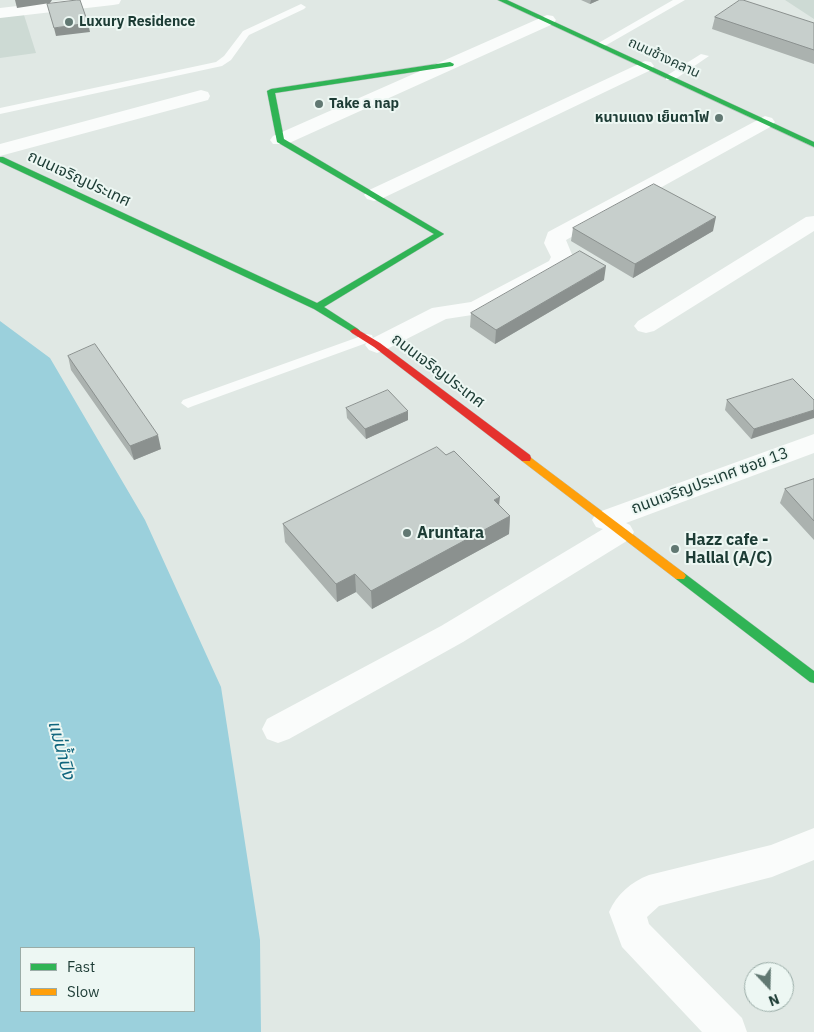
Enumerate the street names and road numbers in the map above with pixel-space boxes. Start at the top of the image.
street label: ถนนช้างคลาน [625,34,703,82]
street label: ถนนเจริญประเทศ [24,147,134,211]
street label: ถนนเจริญประเทศ [388,330,488,412]
street label: ถนนเจริญประเทศ ซอย 13 [629,444,791,518]

